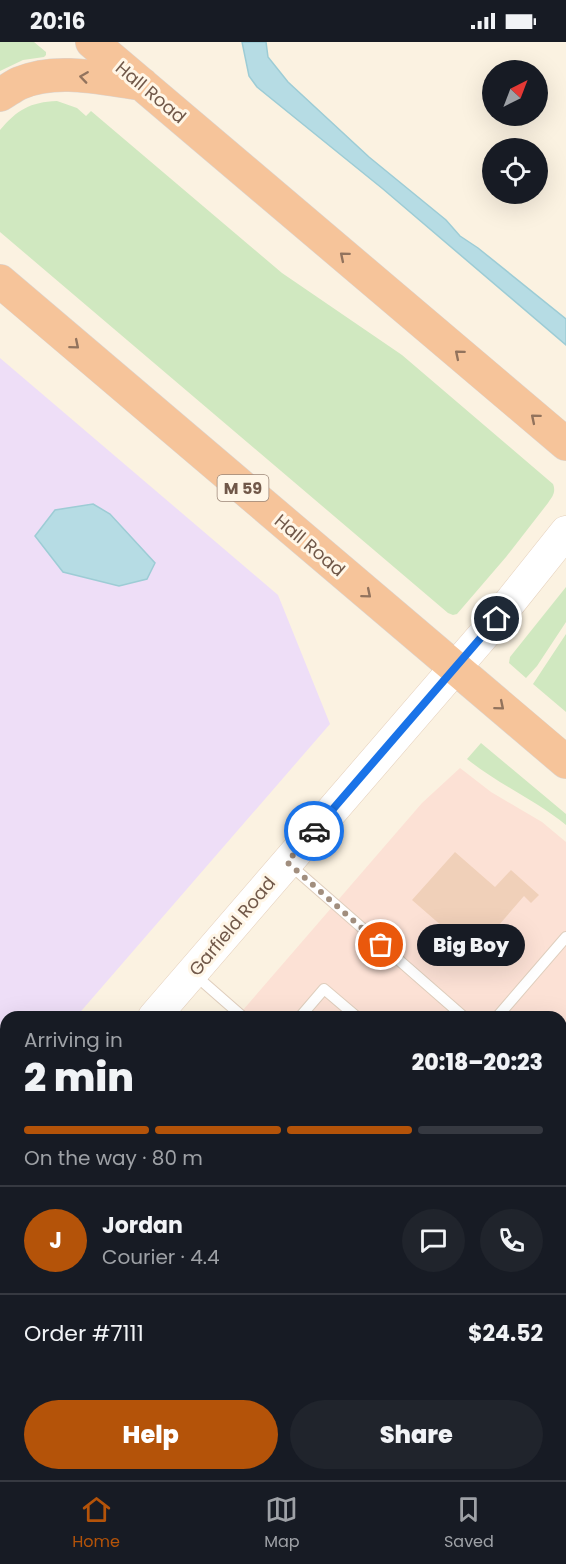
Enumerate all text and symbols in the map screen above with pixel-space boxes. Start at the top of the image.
text: 20:16 [30,6,85,37]
street label: Hall Road [110,55,192,129]
north arrow [482,60,548,126]
map controls [482,60,548,204]
one-way arrow [80,71,89,83]
button: locate [482,138,548,204]
one-way arrow [340,252,351,263]
one-way arrow [68,338,79,349]
one-way arrow [455,350,466,361]
one-way arrow [531,414,542,425]
road number: M 59 [218,475,268,501]
street label: Hall Road [269,508,351,582]
one-way arrow [360,587,371,598]
pin [471,593,522,644]
icon: home [480,602,513,635]
one-way arrow [493,699,504,710]
courier [284,801,344,861]
icon: car [298,815,331,848]
street label: Garfield Road [183,871,281,981]
pin [355,919,406,970]
callout: Big Boy [417,924,525,966]
icon: bag [364,928,397,961]
text: Big Boy [433,931,509,959]
text: Arriving in [24,1026,123,1054]
text: 20:18–20:23 [412,1047,543,1078]
text: 2 min [24,1050,134,1105]
text: On the way · 80 m [24,1144,203,1172]
button: chat [402,1209,465,1272]
button: phone [480,1209,543,1272]
text: Jordan [102,1210,183,1241]
text: J [49,1225,62,1256]
text: Courier · 4.4 [102,1243,220,1271]
text: Order #7111 [24,1318,144,1349]
text: $24.52 [468,1318,543,1349]
button: Help [24,1400,278,1469]
button: Share [290,1400,543,1469]
tab: Home [72,1493,120,1554]
tab: Map [264,1493,300,1554]
tab: Saved [444,1493,494,1554]

